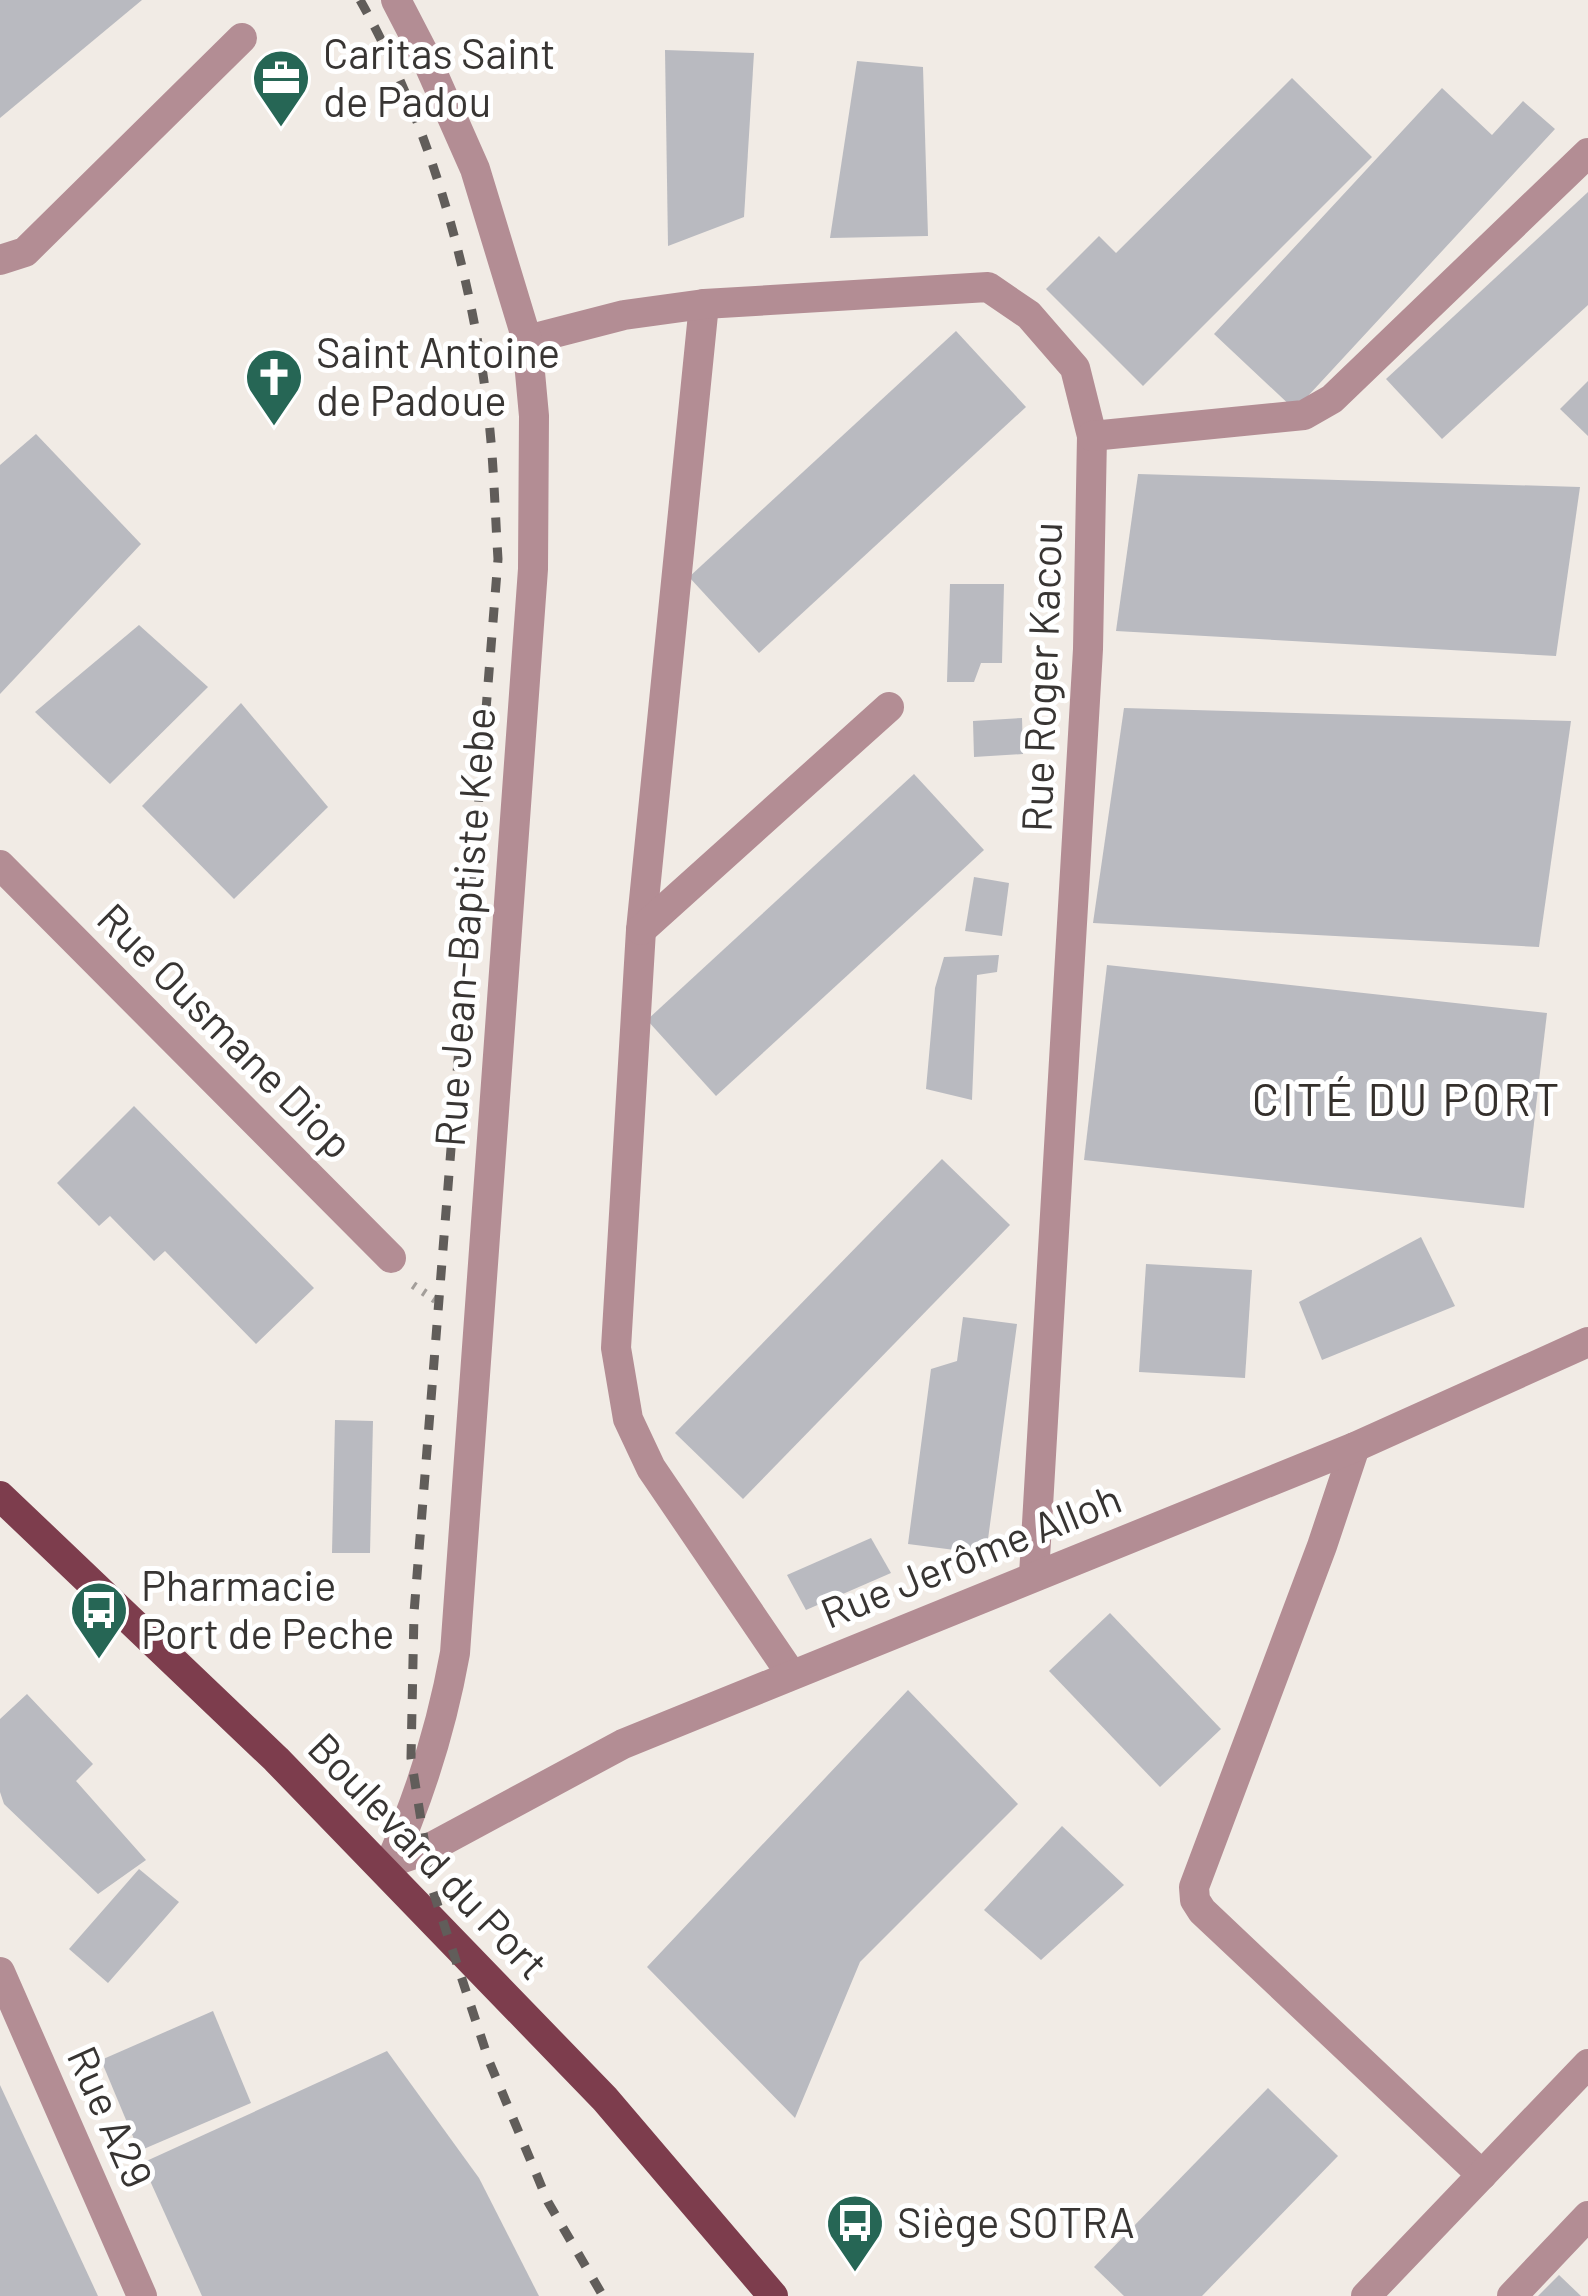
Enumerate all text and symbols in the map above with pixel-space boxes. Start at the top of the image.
place label: Caritas Saint de Padou [323,27,556,125]
office icon: Caritas Saint de Padou [250,47,312,129]
place label: Saint Antoine de Padoue [316,326,560,424]
church icon: Saint Antoine de Padoue [243,346,305,428]
street label: Rue Roger Kacou [1010,521,1071,833]
street label: Rue Jean-Baptiste Kebe [423,705,504,1148]
street label: Rue Ousmane Diop [88,892,364,1168]
district label: CITÉ DU PORT [1252,1071,1562,1125]
street label: Rue Jerôme Alloh [813,1471,1127,1637]
place label: Pharmacie Port de Peche [141,1559,394,1657]
bus stop icon: Pharmacie Port de Peche [68,1579,130,1661]
street label: Boulevard du Port [299,1721,559,1988]
street label: Rue A29 [59,2038,165,2194]
bus stop icon: Siège SOTRA [824,2192,886,2274]
place label: Siège SOTRA [897,2196,1135,2247]

